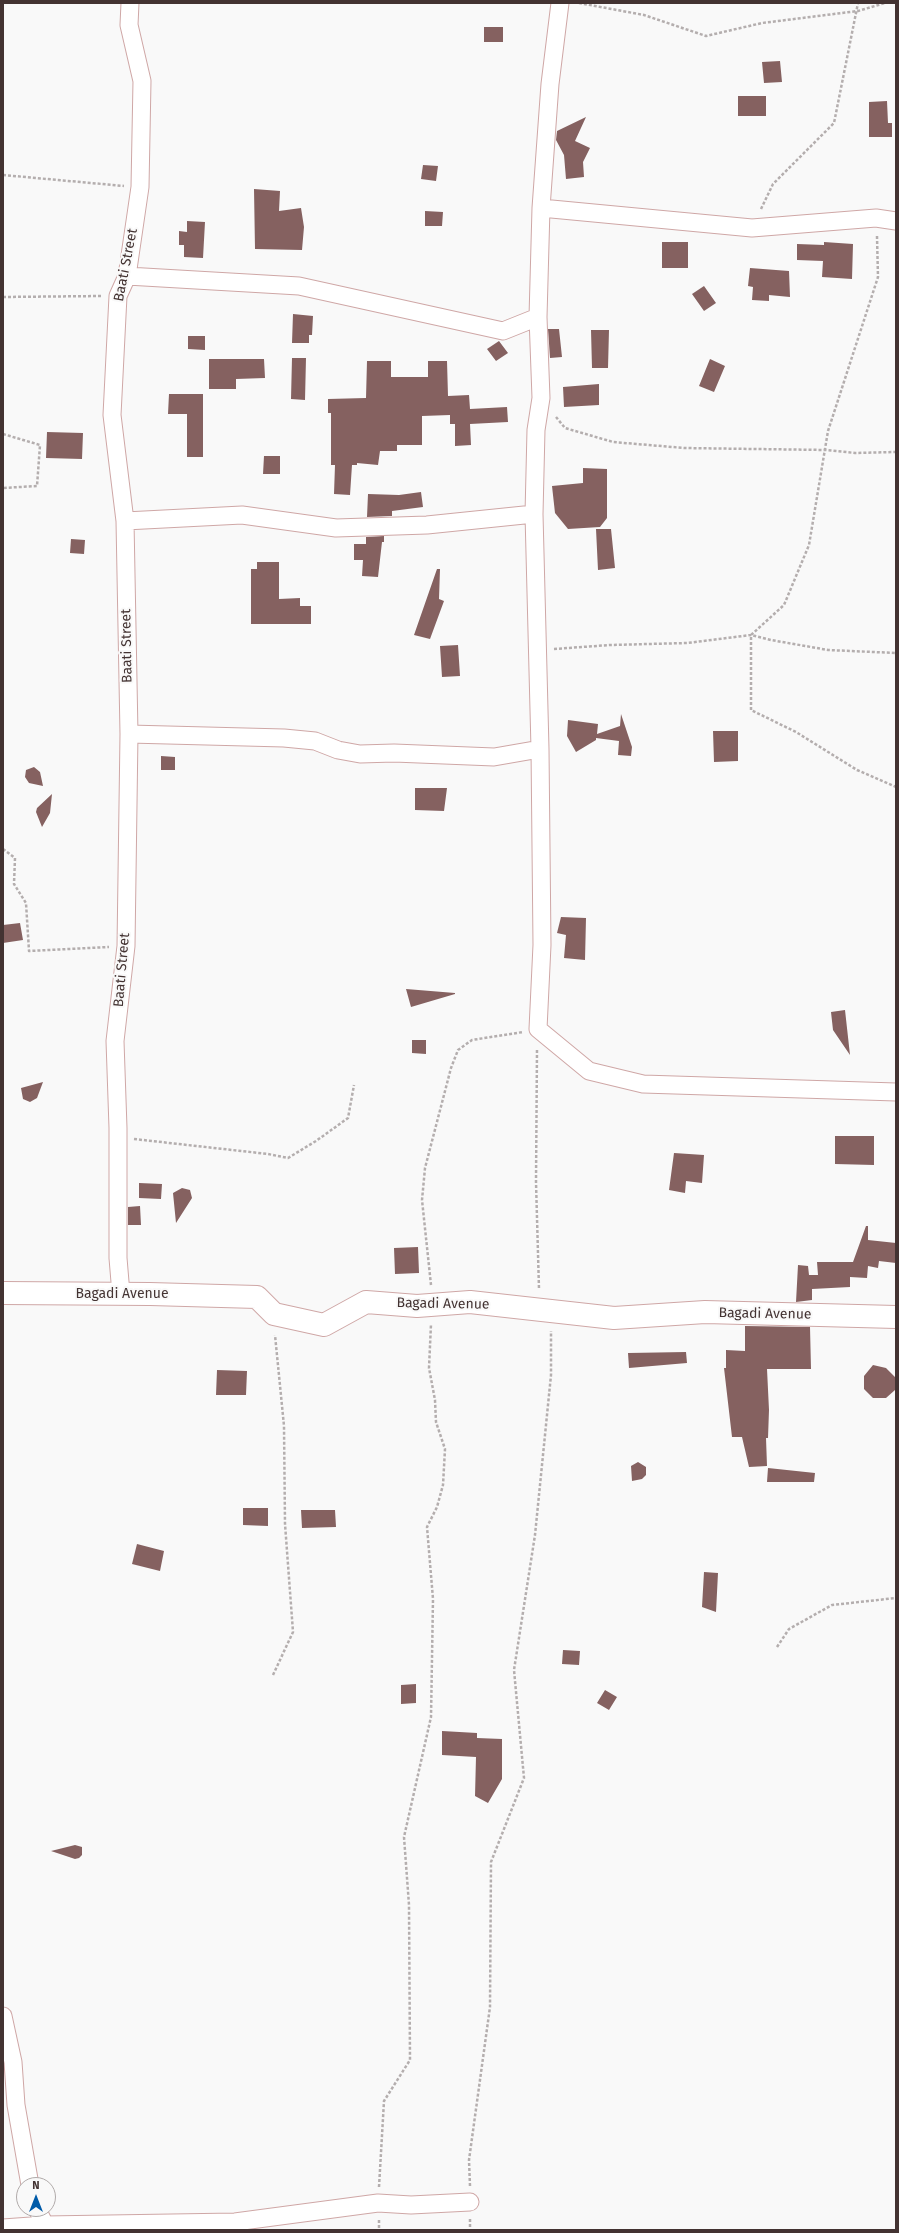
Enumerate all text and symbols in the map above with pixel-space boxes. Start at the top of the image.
street label: Baati Street [111,227,141,303]
street label: Baati Street [118,609,136,683]
street label: Baati Street [110,932,134,1008]
street label: Bagadi Avenue [75,1286,169,1302]
street label: Bagadi Avenue [396,1295,490,1313]
street label: Bagadi Avenue [718,1305,812,1323]
north arrow [16,2177,56,2217]
text: N [32,2179,40,2192]

